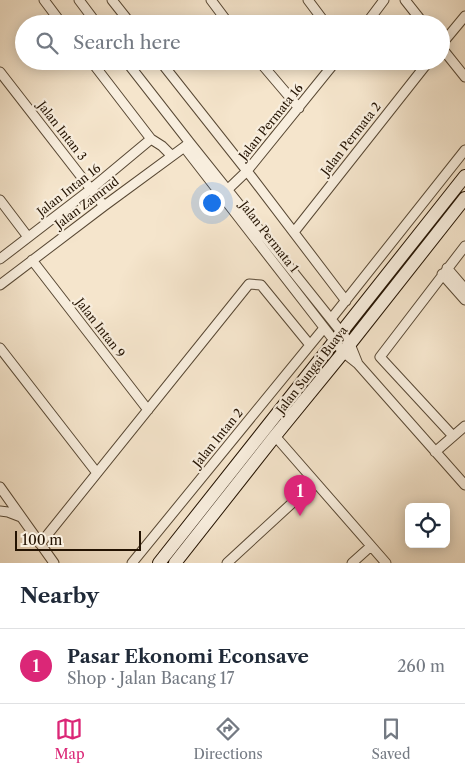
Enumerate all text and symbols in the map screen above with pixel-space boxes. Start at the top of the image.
search box [15,15,450,70]
icon: search [33,29,61,57]
text: Search here [73,31,181,54]
street label: Jalan Permata 16 [234,81,306,164]
street label: Jalan Intan 3 [33,97,90,163]
street label: Jalan Permata 2 [316,99,384,180]
street label: Jalan Intan 16 [32,160,103,220]
street label: Jalan Zamrud [50,173,122,233]
your location [199,190,225,216]
street label: Jalan Permata 1 [236,196,302,275]
street label: Jalan Intan 9 [71,293,128,360]
street label: Jalan Sungai Buaya [272,322,351,418]
street label: Jalan Intan 2 [188,405,246,472]
pin: 1 [284,475,316,516]
map controls [405,503,450,548]
button: locate [405,503,450,548]
scale bar [15,528,141,551]
text: 100 m [22,531,62,549]
text: Nearby [20,583,99,608]
text: Pasar Ekonomi Econsave [67,645,309,668]
text: 1 [32,656,40,676]
text: 260 m [397,656,445,676]
text: Shop · Jalan Bacang 17 [67,668,234,688]
tab: Map [54,715,85,763]
tab: Directions [193,715,263,763]
tab: Saved [372,715,410,763]

